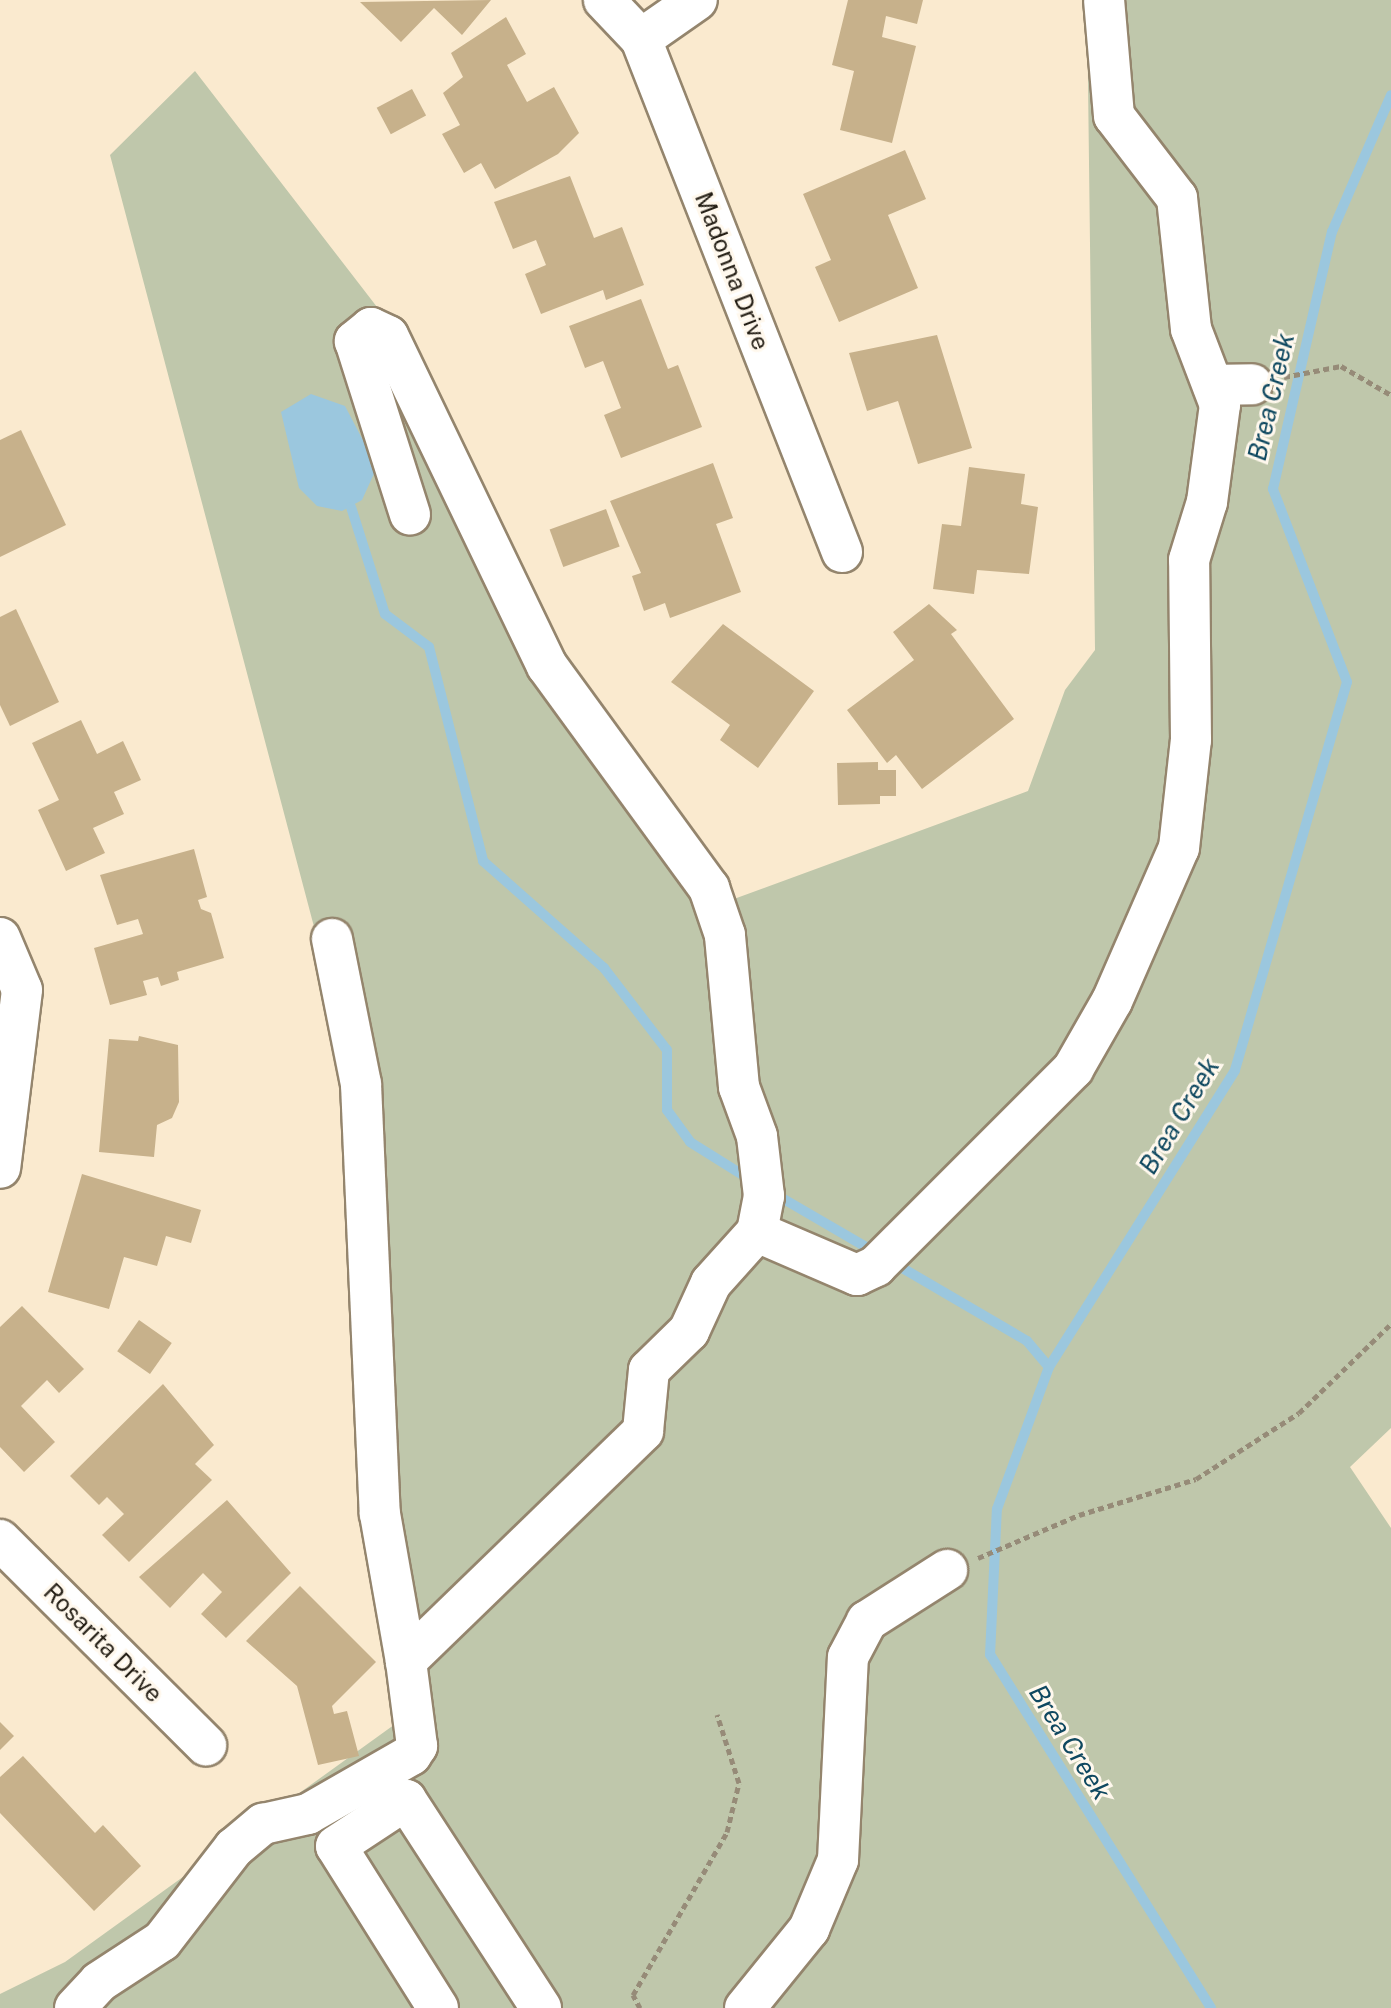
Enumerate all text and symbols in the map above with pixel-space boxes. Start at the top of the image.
street label: Madonna Drive [689,188,775,354]
water label: Brea Creek [1241,330,1301,464]
water label: Brea Creek [1132,1052,1226,1180]
street label: Rosarita Drive [38,1578,168,1708]
water label: Brea Creek [1022,1679,1118,1805]

